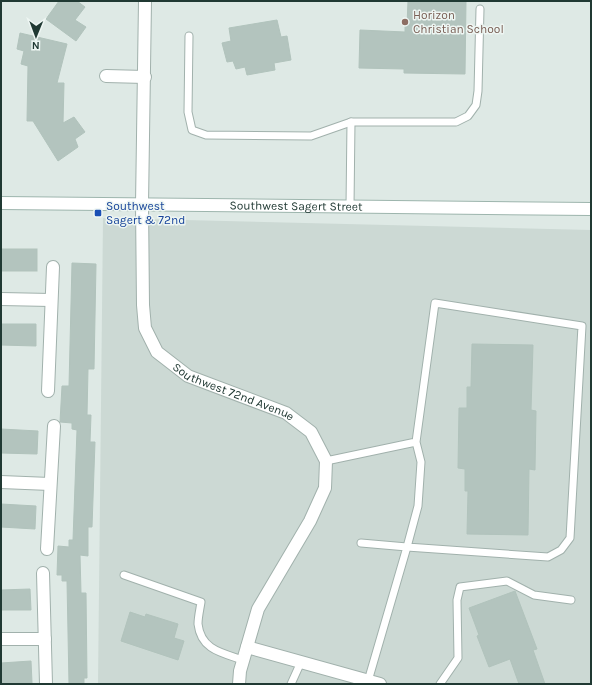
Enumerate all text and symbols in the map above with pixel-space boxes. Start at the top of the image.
place label: Horizon Christian School [413,8,504,36]
north arrow [16,16,56,56]
marker: Horizon Christian School [400,17,410,27]
text: N [32,39,40,52]
street label: Southwest Sagert Street [229,198,363,214]
place label: Southwest Sagert & 72nd [106,199,185,227]
marker: Southwest Sagert & 72nd [93,208,103,218]
street label: Southwest 72nd Avenue [170,360,297,424]

